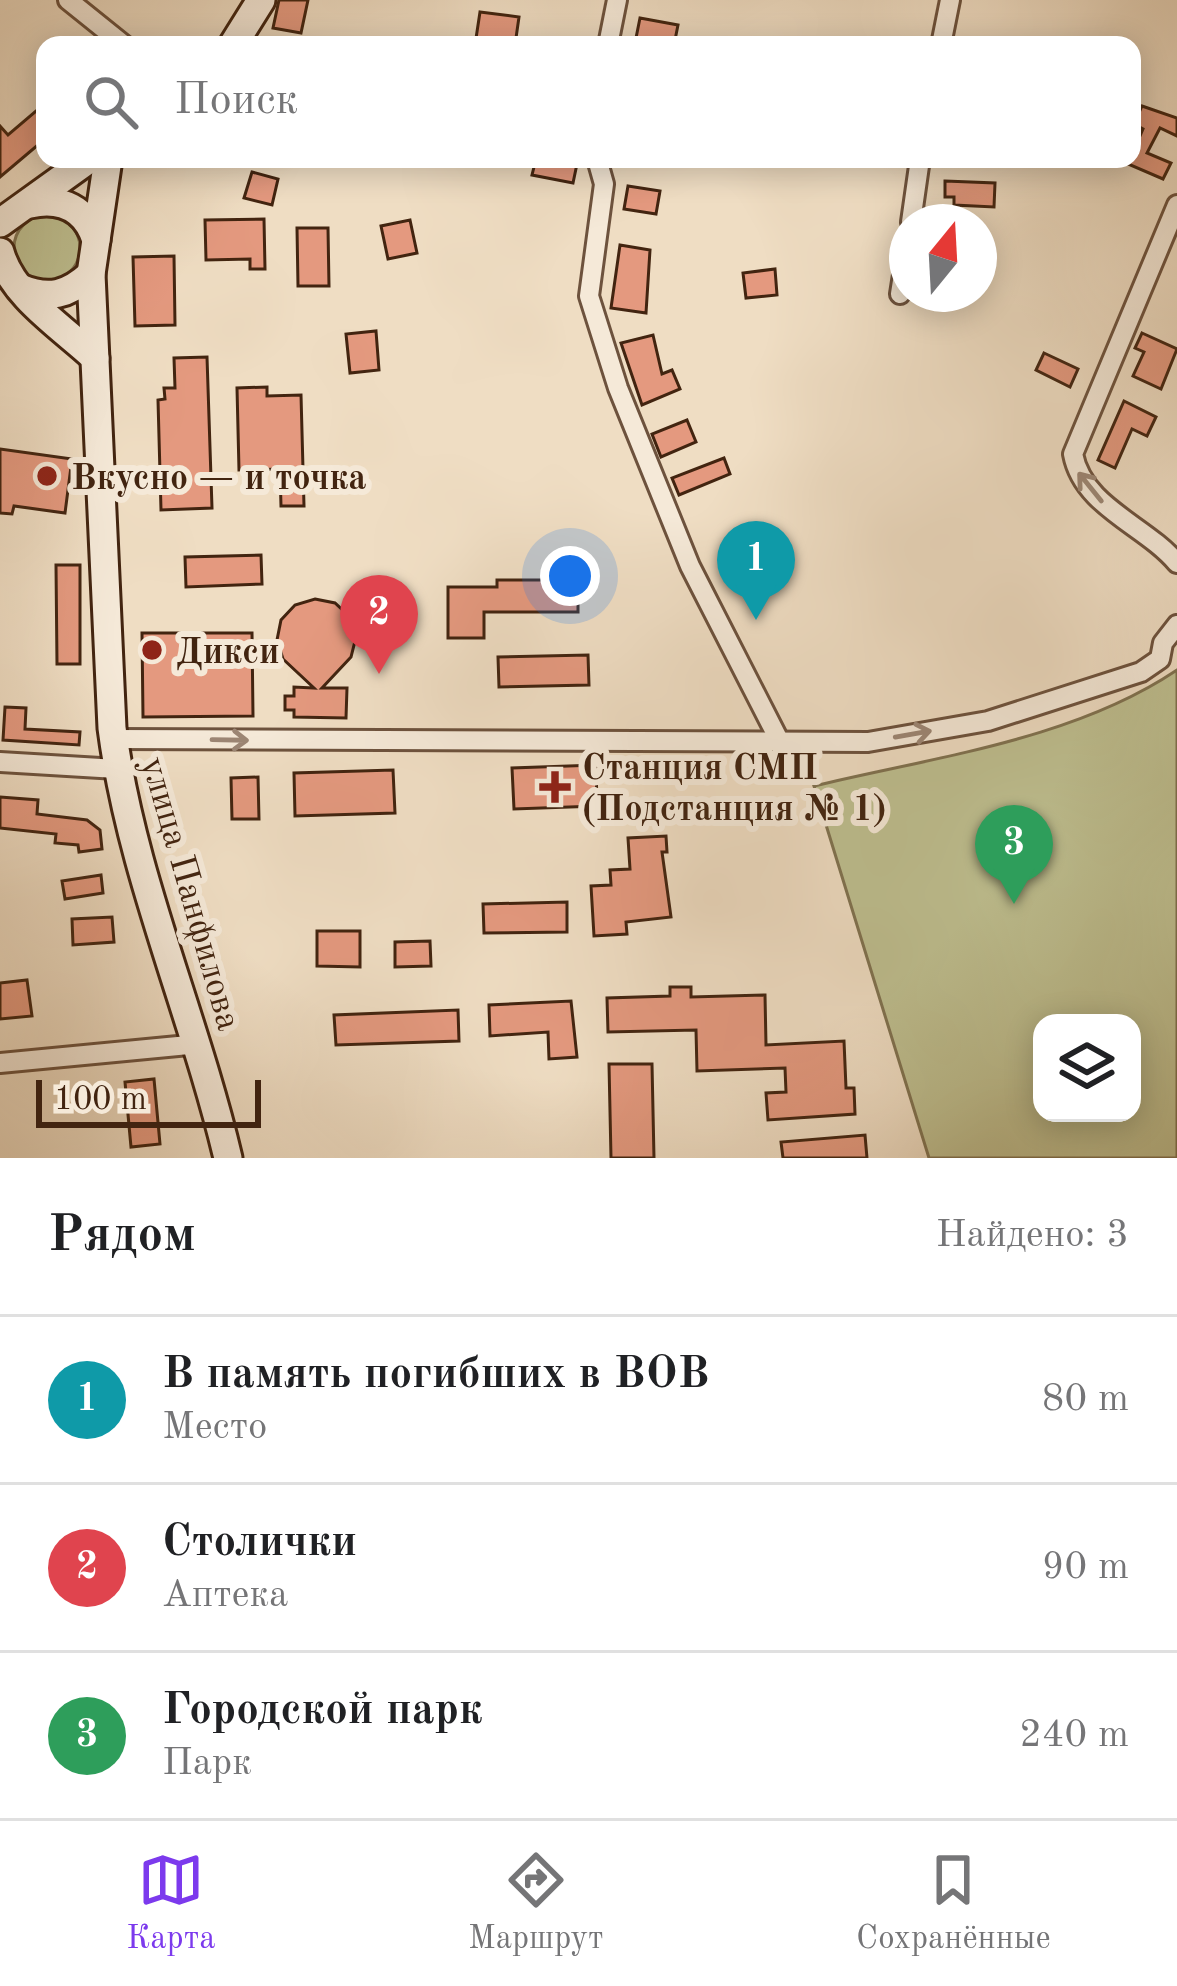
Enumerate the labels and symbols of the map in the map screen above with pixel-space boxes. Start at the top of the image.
north arrow [889,204,997,312]
place label: Вкусно — и точка [71,462,367,498]
marker: Вкусно — и точка [34,463,60,489]
one-way arrow [1076,472,1104,503]
pin: 1 [717,521,795,620]
your location [540,546,600,606]
pin: 2 [340,575,418,674]
place label: Дикси [176,636,280,672]
marker: Дикси [139,637,165,663]
one-way arrow [893,722,932,744]
one-way arrow [210,729,249,751]
place label: Станция СМП (Подстанция № 1) [582,752,887,829]
street label: улица Панфилова [133,753,245,1035]
marker: Станция СМП (Подстанция № 1) [539,771,571,803]
pin: 3 [975,805,1053,904]
scale bar [36,1074,261,1127]

